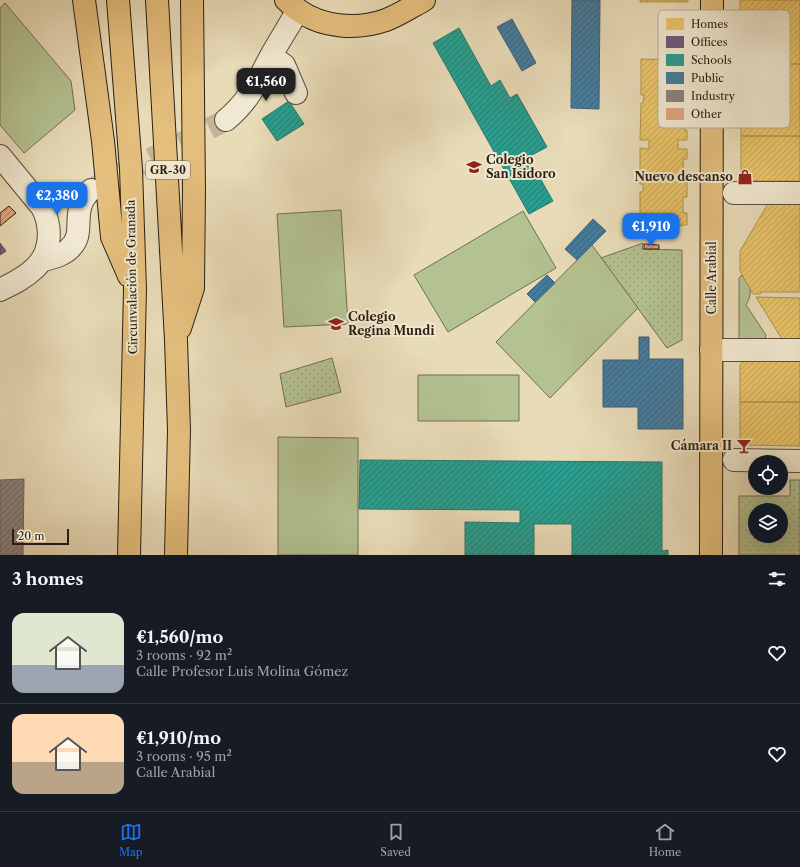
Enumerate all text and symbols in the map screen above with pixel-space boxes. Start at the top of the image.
legend [658,10,790,128]
text: Homes [691,17,728,31]
text: Offices [691,35,728,49]
text: Schools [691,53,732,67]
pin: €1,560 [233,68,299,102]
text: Public [691,71,724,85]
text: €1,560 [246,73,286,89]
text: Industry [691,89,736,103]
text: Other [691,107,722,121]
place label: Colegio San Isidoro [486,152,556,181]
school or university icon: Colegio San Isidoro [465,158,483,176]
road number: GR-30 [146,161,190,179]
shop icon: Nuevo descanso [736,168,754,186]
place label: Nuevo descanso [634,169,733,184]
pin: €2,380 [24,182,90,216]
text: €2,380 [35,187,79,203]
street label: Circunvalación de Granada [123,199,140,355]
pin: €1,910 [618,213,684,247]
text: €1,910 [631,218,671,234]
street label: Calle Arabial [704,241,719,315]
place label: Colegio Regina Mundi [348,309,435,338]
school or university icon: Colegio Regina Mundi [327,315,345,333]
bar icon: Cámara II [735,437,753,455]
place label: Cámara II [671,438,732,453]
map controls [748,455,788,543]
button: locate [748,455,788,495]
button: layers [748,503,788,543]
scale bar [12,527,69,546]
text: 20 m [18,529,44,543]
icon: filters [766,568,788,590]
text: 3 homes [12,569,83,589]
text: €1,560/mo [136,627,223,647]
icon: home [44,629,92,677]
icon: heart [766,642,788,664]
text: 3 rooms · 92 m² [136,647,232,663]
text: Calle Profesor Luis Molina Gómez [136,663,348,679]
text: €1,910/mo [136,728,221,748]
icon: home [44,730,92,778]
icon: heart [766,743,788,765]
text: 3 rooms · 95 m² [136,748,232,764]
text: Calle Arabial [136,764,215,780]
tab: Map [119,821,143,859]
tab: Saved [380,821,411,859]
tab: Home [649,821,681,859]

